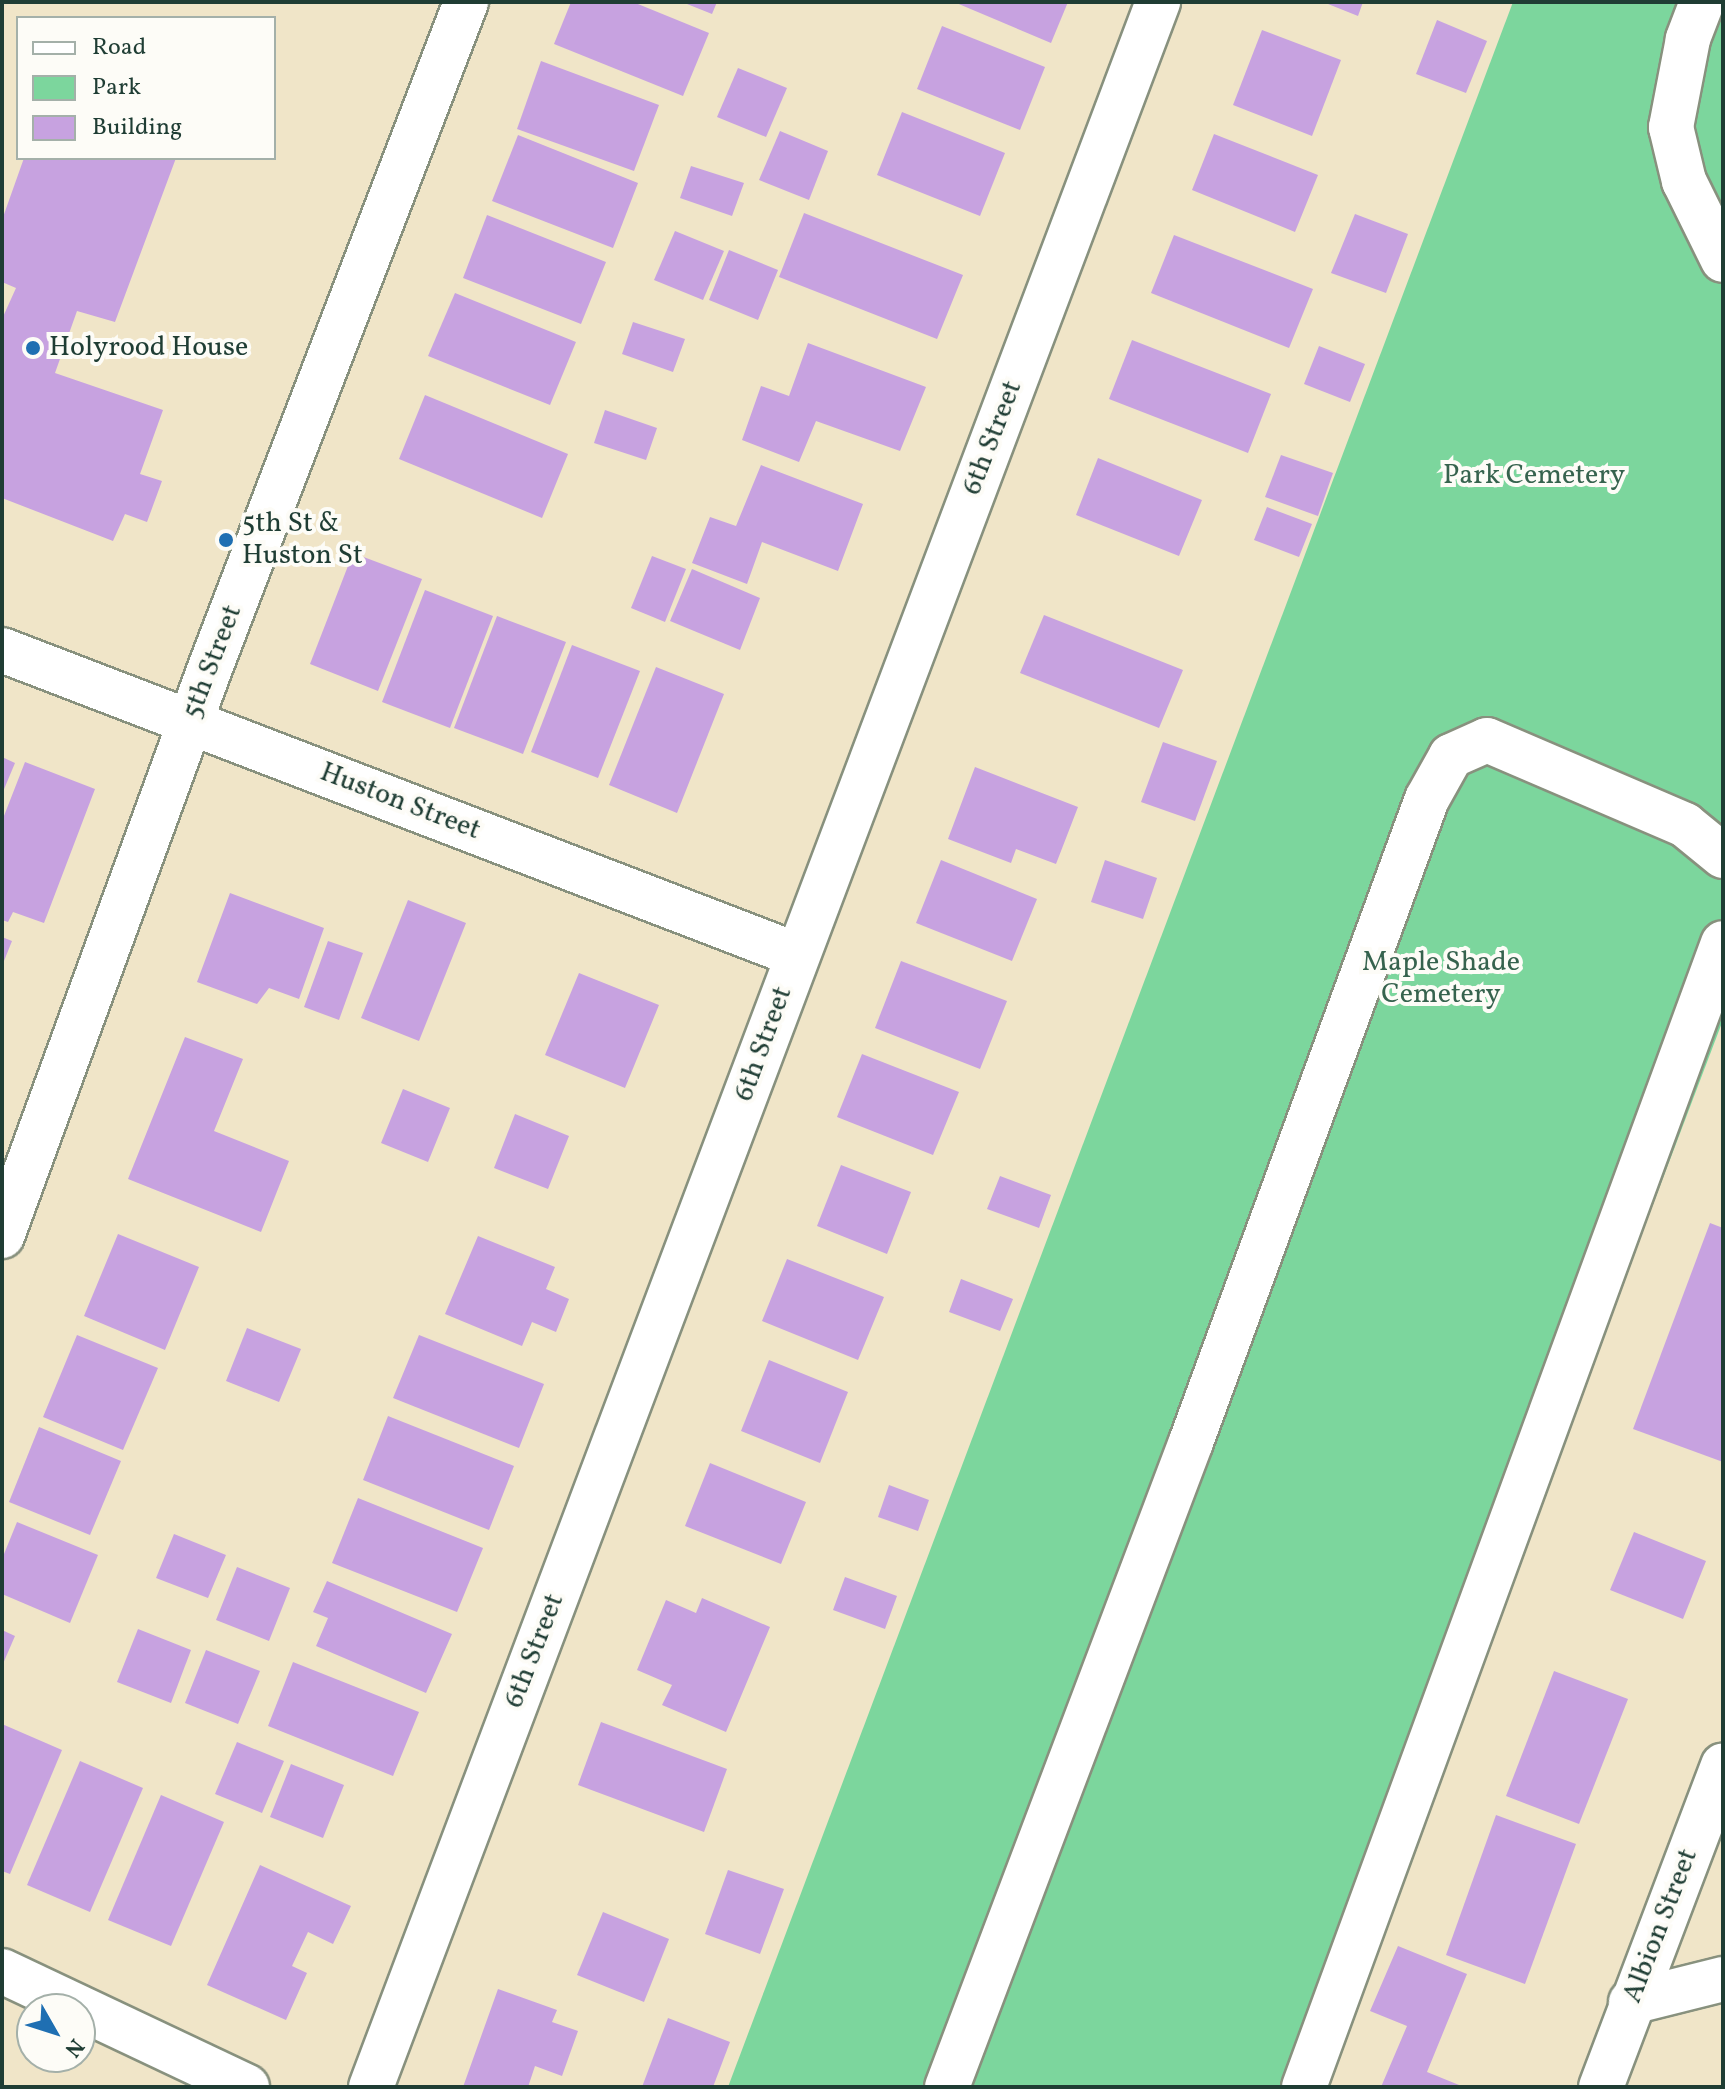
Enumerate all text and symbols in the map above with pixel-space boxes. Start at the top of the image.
legend [16,16,276,160]
text: Road [92,31,146,65]
text: Park [92,71,141,105]
text: Building [92,111,182,145]
place label: Holyrood House [49,331,248,365]
marker: Holyrood House [24,339,42,357]
street label: 6th Street [956,376,1030,500]
park label: Park Cemetery [1443,459,1625,493]
place label: 5th St & Huston St [242,507,363,573]
marker: 5th St & Huston St [217,531,235,549]
street label: 5th Street [176,600,250,724]
street label: Huston Street [315,756,485,848]
park label: Maple Shade Cemetery [1362,946,1520,1012]
street label: 6th Street [728,982,800,1106]
street label: 6th Street [498,1589,572,1713]
street label: Albion Street [1616,1844,1706,2008]
north arrow [16,1993,96,2073]
text: N [56,2031,91,2063]

